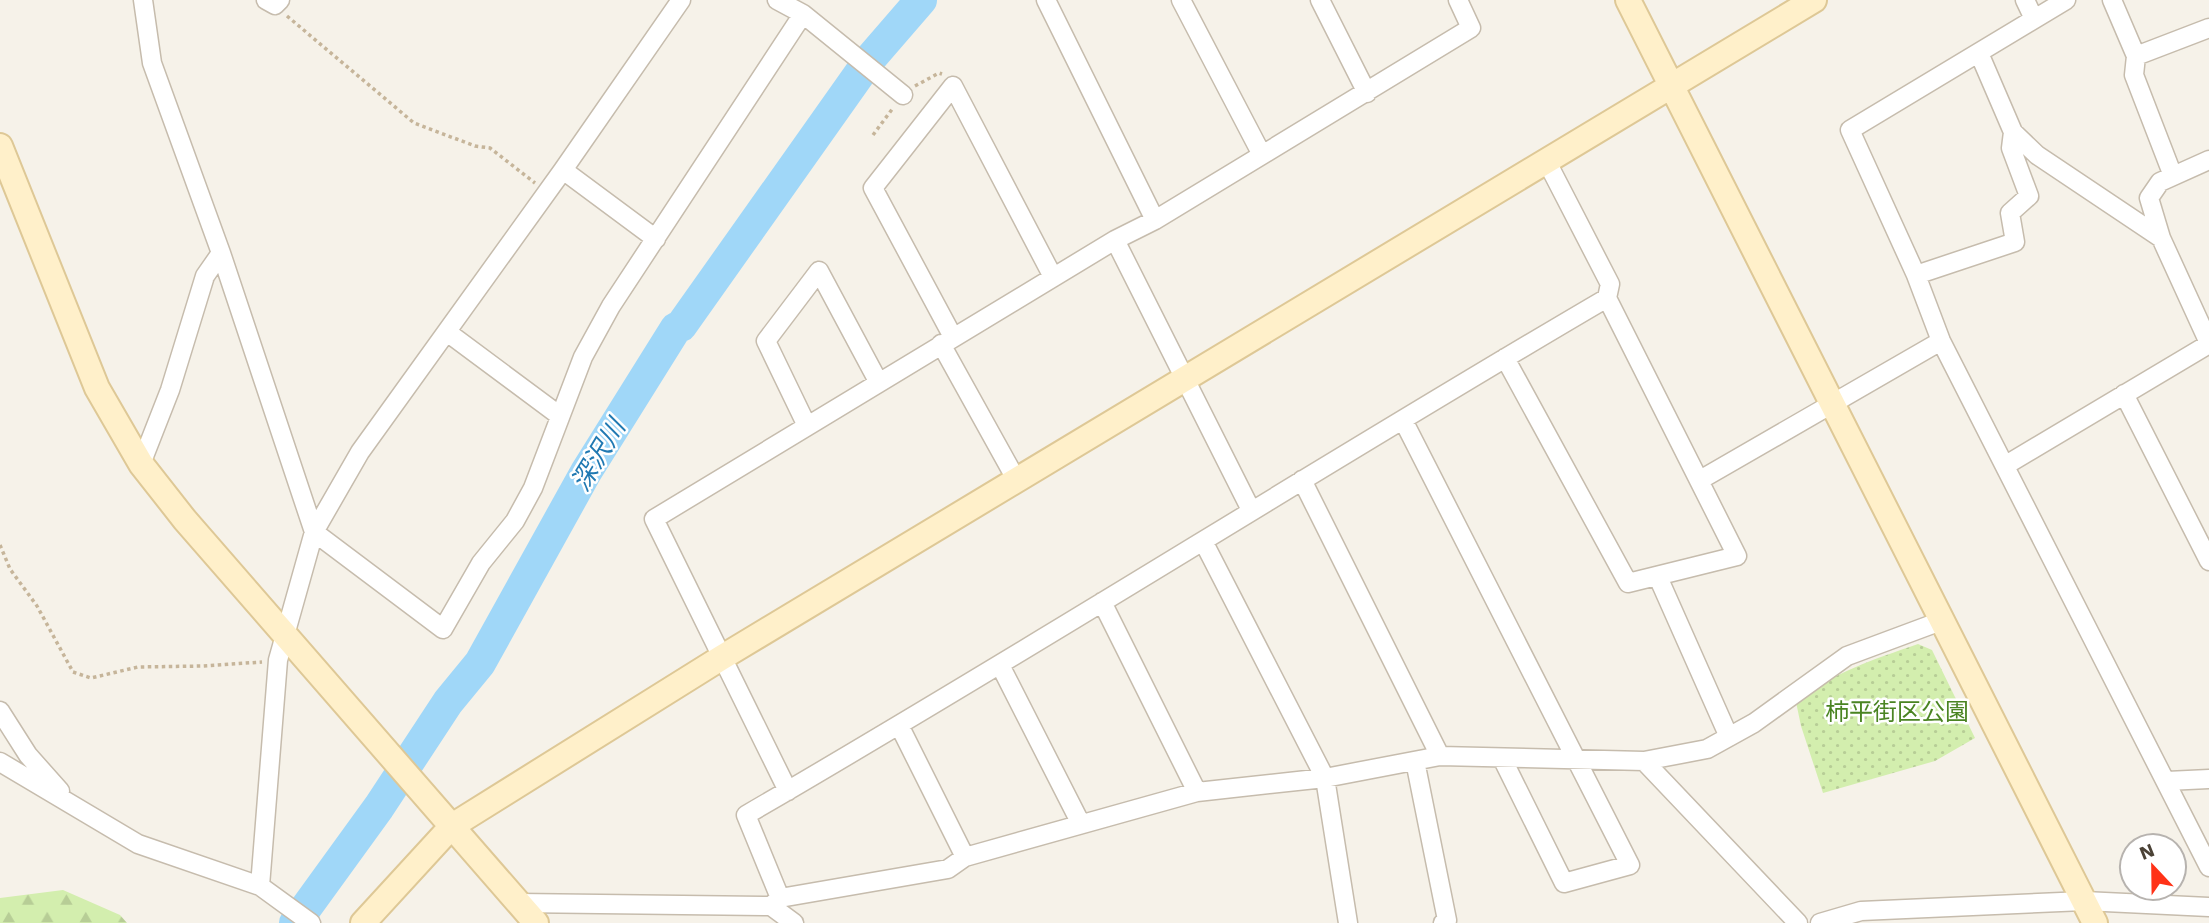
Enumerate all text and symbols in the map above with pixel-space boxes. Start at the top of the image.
water label: 深沢川 [565,411,632,496]
park label: 柿平街区公園 [1825,698,1969,726]
north arrow [2118,832,2188,902]
text: N [2136,838,2158,865]

